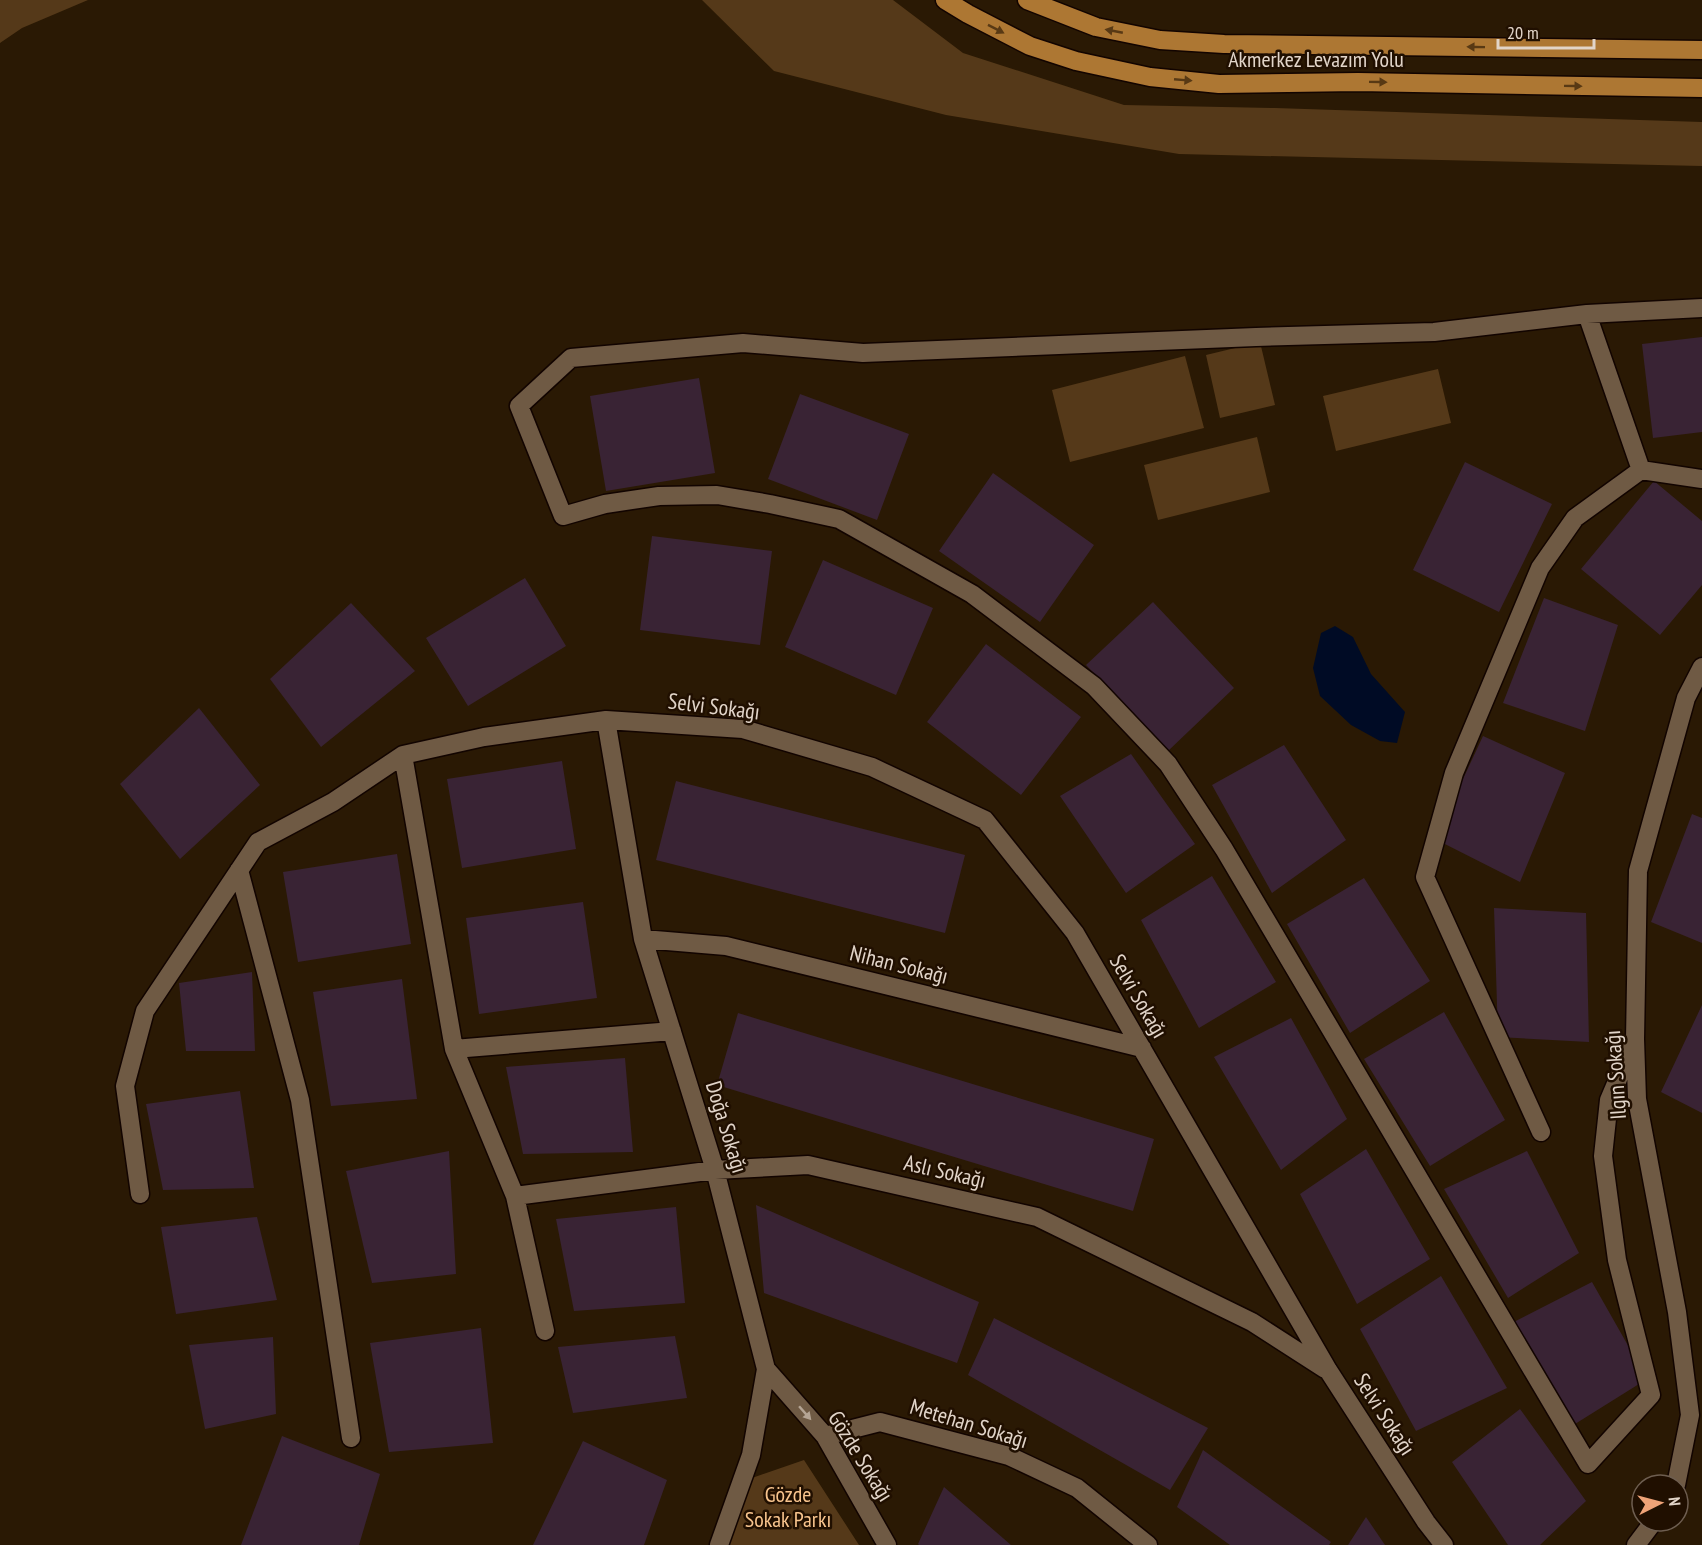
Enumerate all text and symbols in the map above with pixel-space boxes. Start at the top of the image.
scale bar [1498,12,1594,50]
text: 20 m [1507,21,1539,44]
one-way arrow [988,24,1005,33]
one-way arrow [1104,25,1123,35]
one-way arrow [1466,42,1485,52]
street label: Akmerkez Levazım Yolu [1228,45,1404,73]
one-way arrow [1173,75,1192,85]
one-way arrow [1368,77,1387,87]
one-way arrow [1563,81,1582,90]
street label: Selvi Sokağı [667,686,761,726]
street label: Nihan Sokağı [847,938,951,990]
street label: Selvi Sokağı [1104,949,1174,1043]
street label: Ilgın Sokağı [1598,1029,1632,1121]
street label: Doğa Sokağı [700,1078,754,1176]
street label: Aslı Sokağı [901,1148,989,1194]
street label: Selvi Sokağı [1348,1368,1422,1460]
street label: Metehan Sokağı [907,1392,1031,1454]
one-way arrow [798,1405,811,1420]
street label: Gözde Sokağı [822,1405,900,1507]
north arrow [1630,1473,1690,1533]
park label: Gözde Sokak Parkı [745,1480,831,1533]
text: N [1665,1496,1685,1507]

